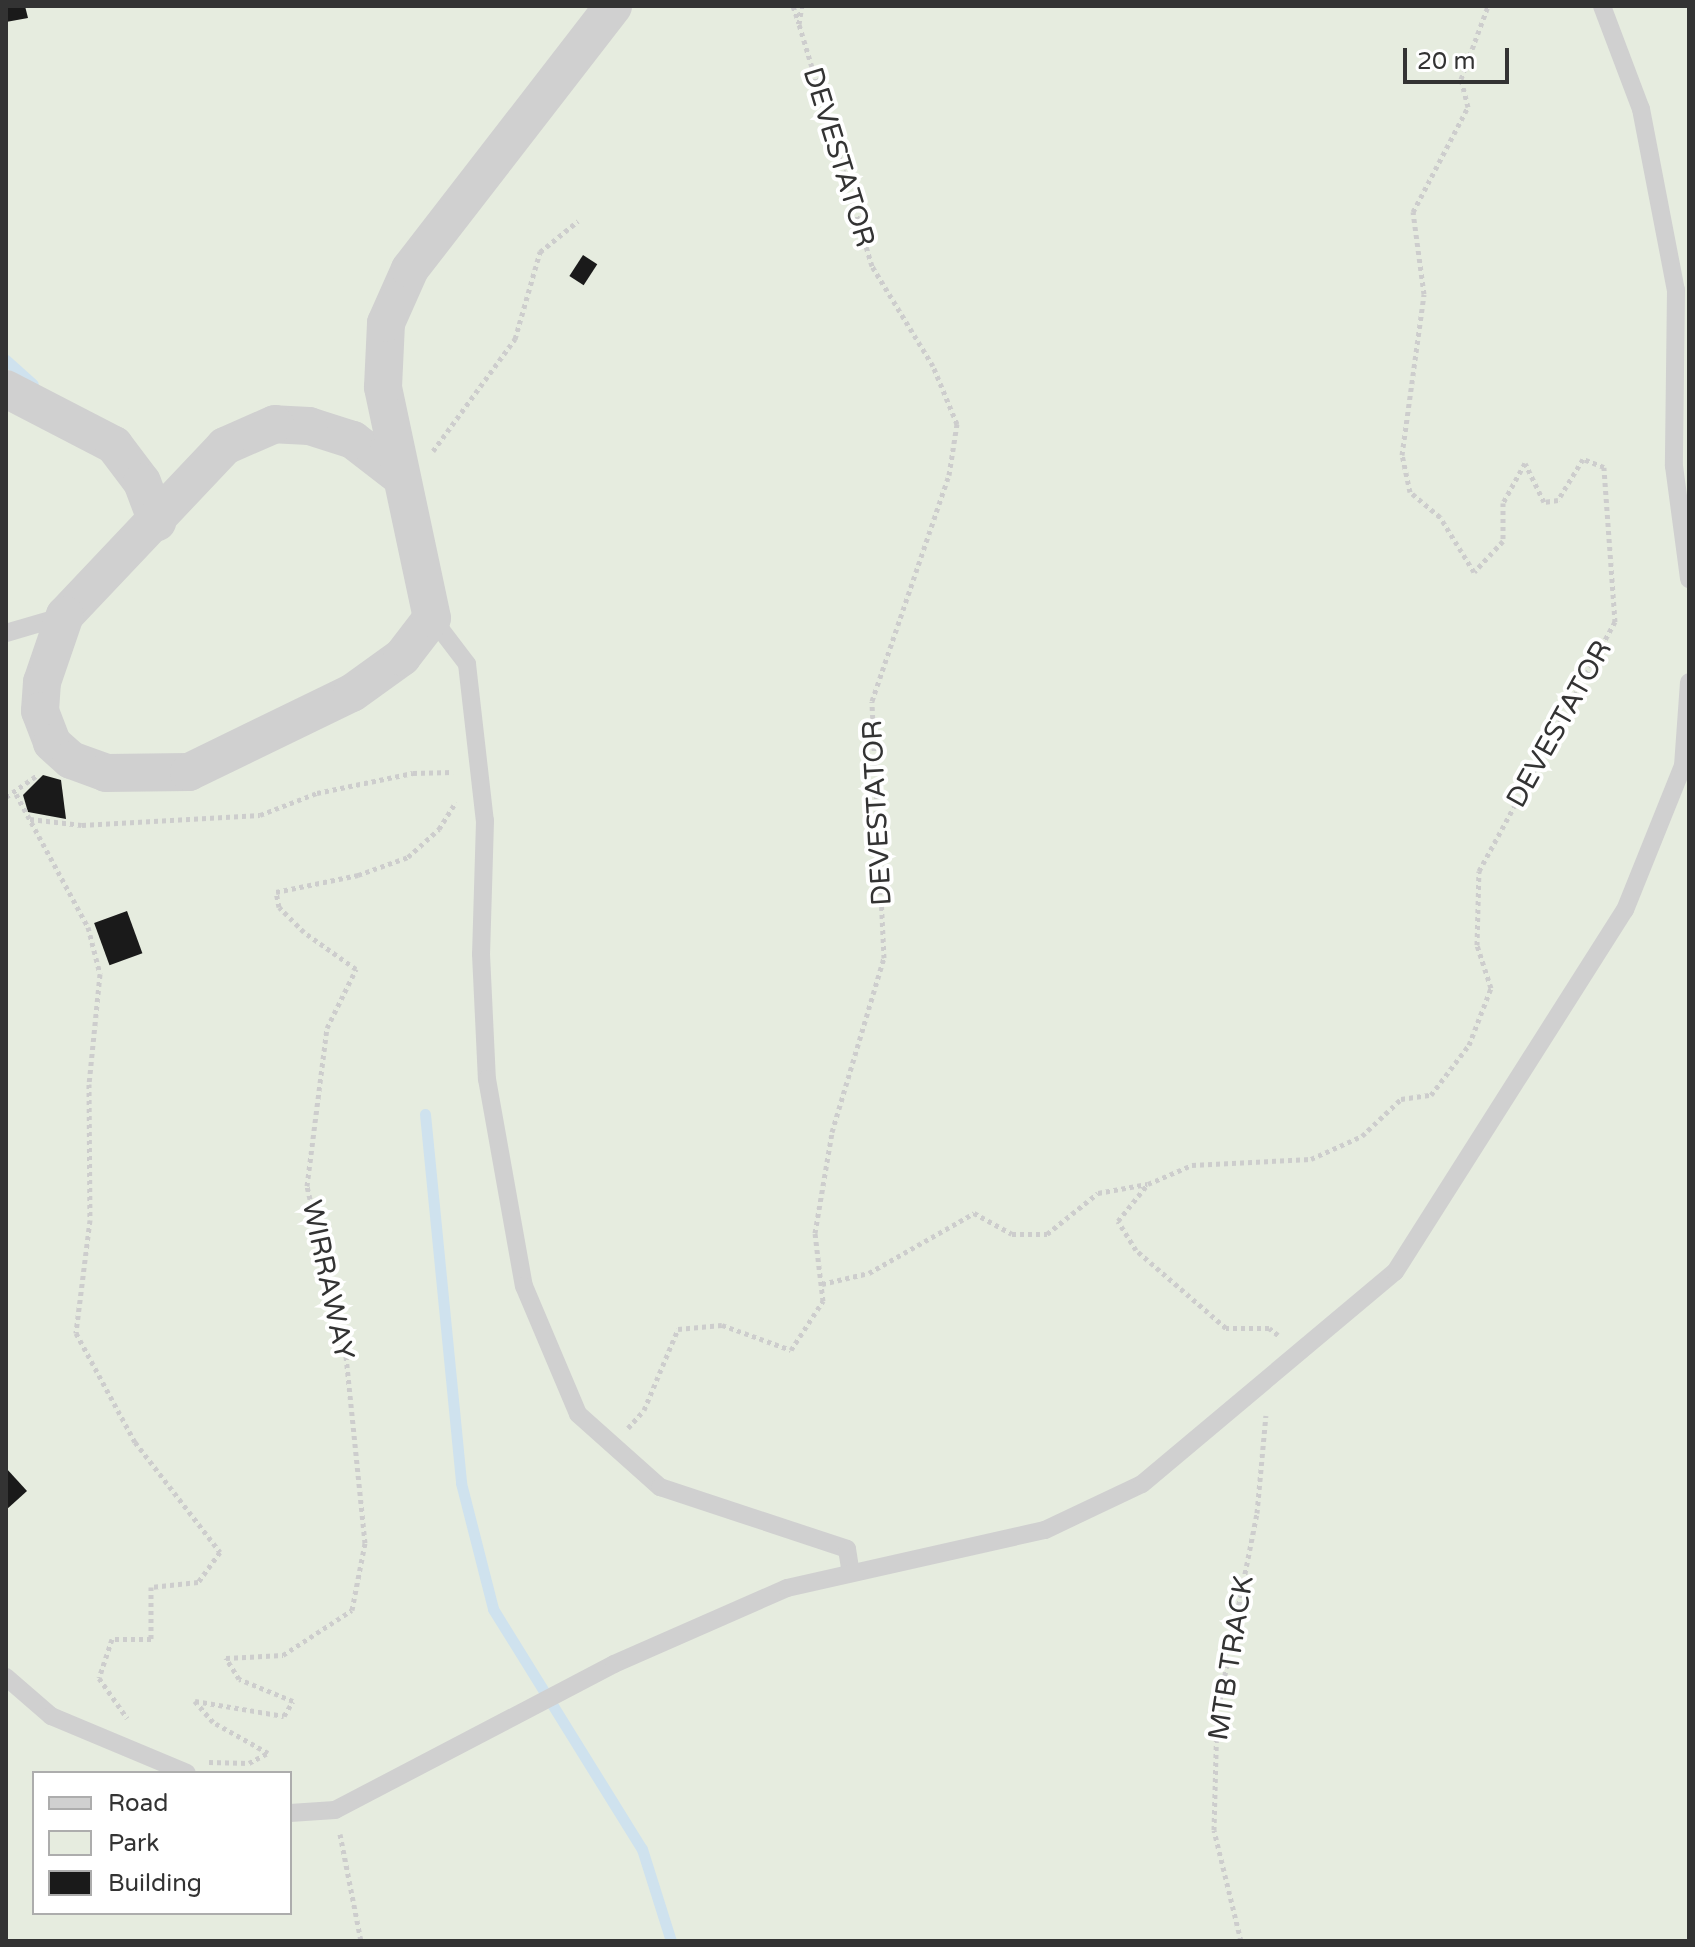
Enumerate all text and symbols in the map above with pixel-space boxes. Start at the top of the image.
scale bar [1407,32,1513,82]
text: 20 m [1417,47,1475,76]
street label: DEVESTATOR [796,63,882,251]
street label: DEVESTATOR [1499,635,1619,813]
street label: DEVESTATOR [855,719,899,907]
street label: WIRRAWAY [295,1197,361,1363]
street label: MTB TRACK [1201,1573,1261,1743]
legend [32,1771,292,1915]
text: Road [108,1789,168,1818]
text: Park [108,1829,159,1858]
text: Building [108,1869,202,1898]

